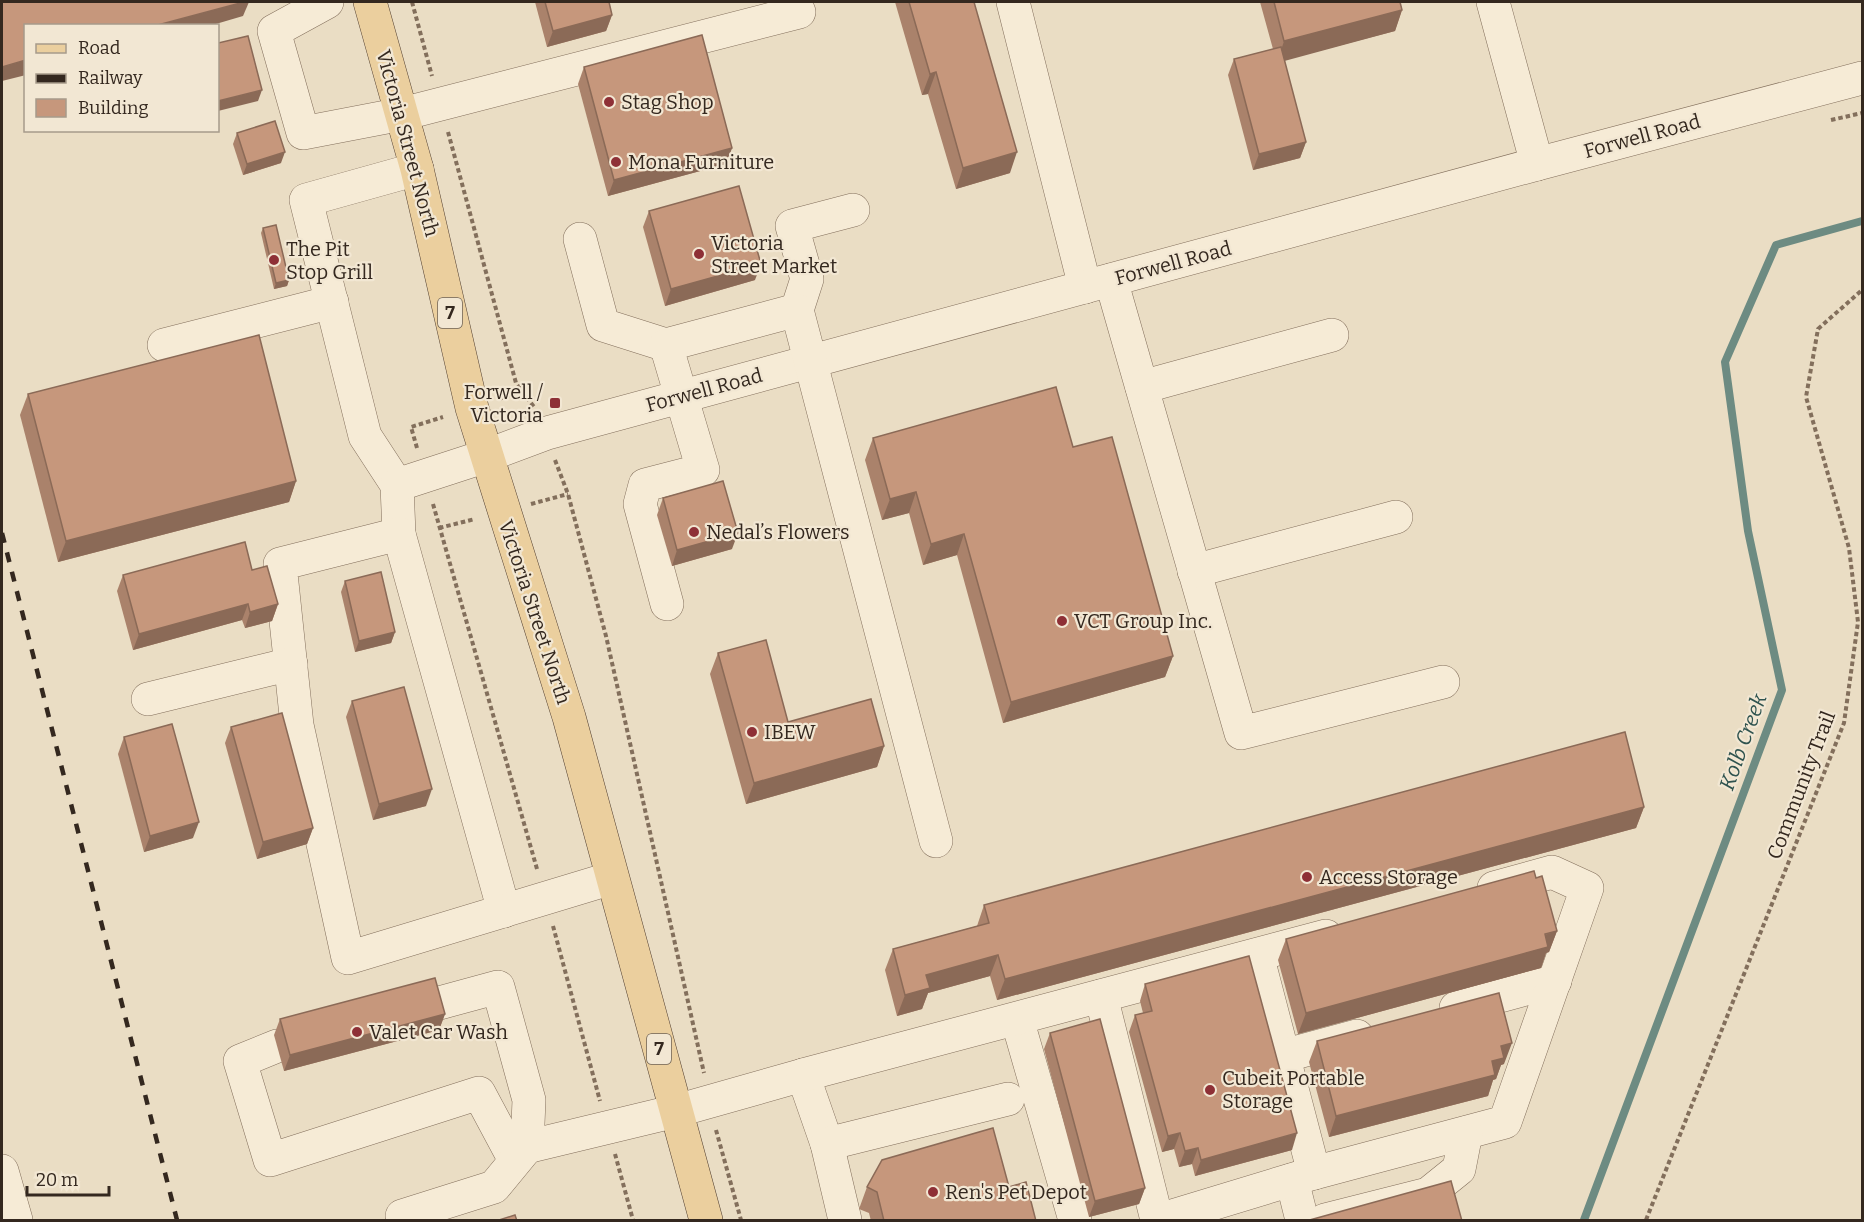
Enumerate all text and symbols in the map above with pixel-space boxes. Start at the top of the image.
legend [24,24,219,132]
text: Road [78,37,121,59]
street label: Victoria Street North [372,47,445,240]
text: Railway [78,67,143,89]
place label: Stag Shop [621,90,714,114]
marker: Stag Shop [602,95,616,109]
text: Building [78,97,149,119]
street label: Forwell Road [1581,109,1703,163]
place label: Mona Furniture [628,150,774,174]
marker: Mona Furniture [609,155,623,169]
place label: Victoria Street Market [711,231,837,278]
street label: Forwell Road [1112,236,1234,290]
place label: The Pit Stop Grill [286,237,373,284]
marker: Victoria Street Market [692,247,706,261]
marker: The Pit Stop Grill [267,253,281,267]
road number: 7 [438,298,462,328]
street label: Forwell Road [643,363,765,417]
place label: Forwell / Victoria [464,380,544,427]
marker: Forwell / Victoria [548,396,562,410]
street label: Victoria Street North [494,517,576,708]
place label: Nedal’s Flowers [706,520,850,544]
marker: Nedal’s Flowers [687,525,701,539]
place label: VCT Group Inc. [1074,609,1212,633]
marker: VCT Group Inc. [1055,614,1069,628]
water label: Kolb Creek [1714,690,1773,794]
street label: Community Trail [1762,707,1840,862]
place label: IBEW [764,720,816,744]
marker: IBEW [745,725,759,739]
place label: Access Storage [1319,865,1458,889]
marker: Access Storage [1300,870,1314,884]
place label: Valet Car Wash [369,1020,509,1044]
marker: Valet Car Wash [350,1025,364,1039]
road number: 7 [647,1034,671,1064]
place label: Cubeit Portable Storage [1222,1066,1365,1113]
marker: Cubeit Portable Storage [1203,1083,1217,1097]
scale bar [27,1159,110,1197]
text: 20 m [36,1169,78,1191]
place label: Ren's Pet Depot [945,1180,1087,1204]
marker: Ren's Pet Depot [926,1185,940,1199]

